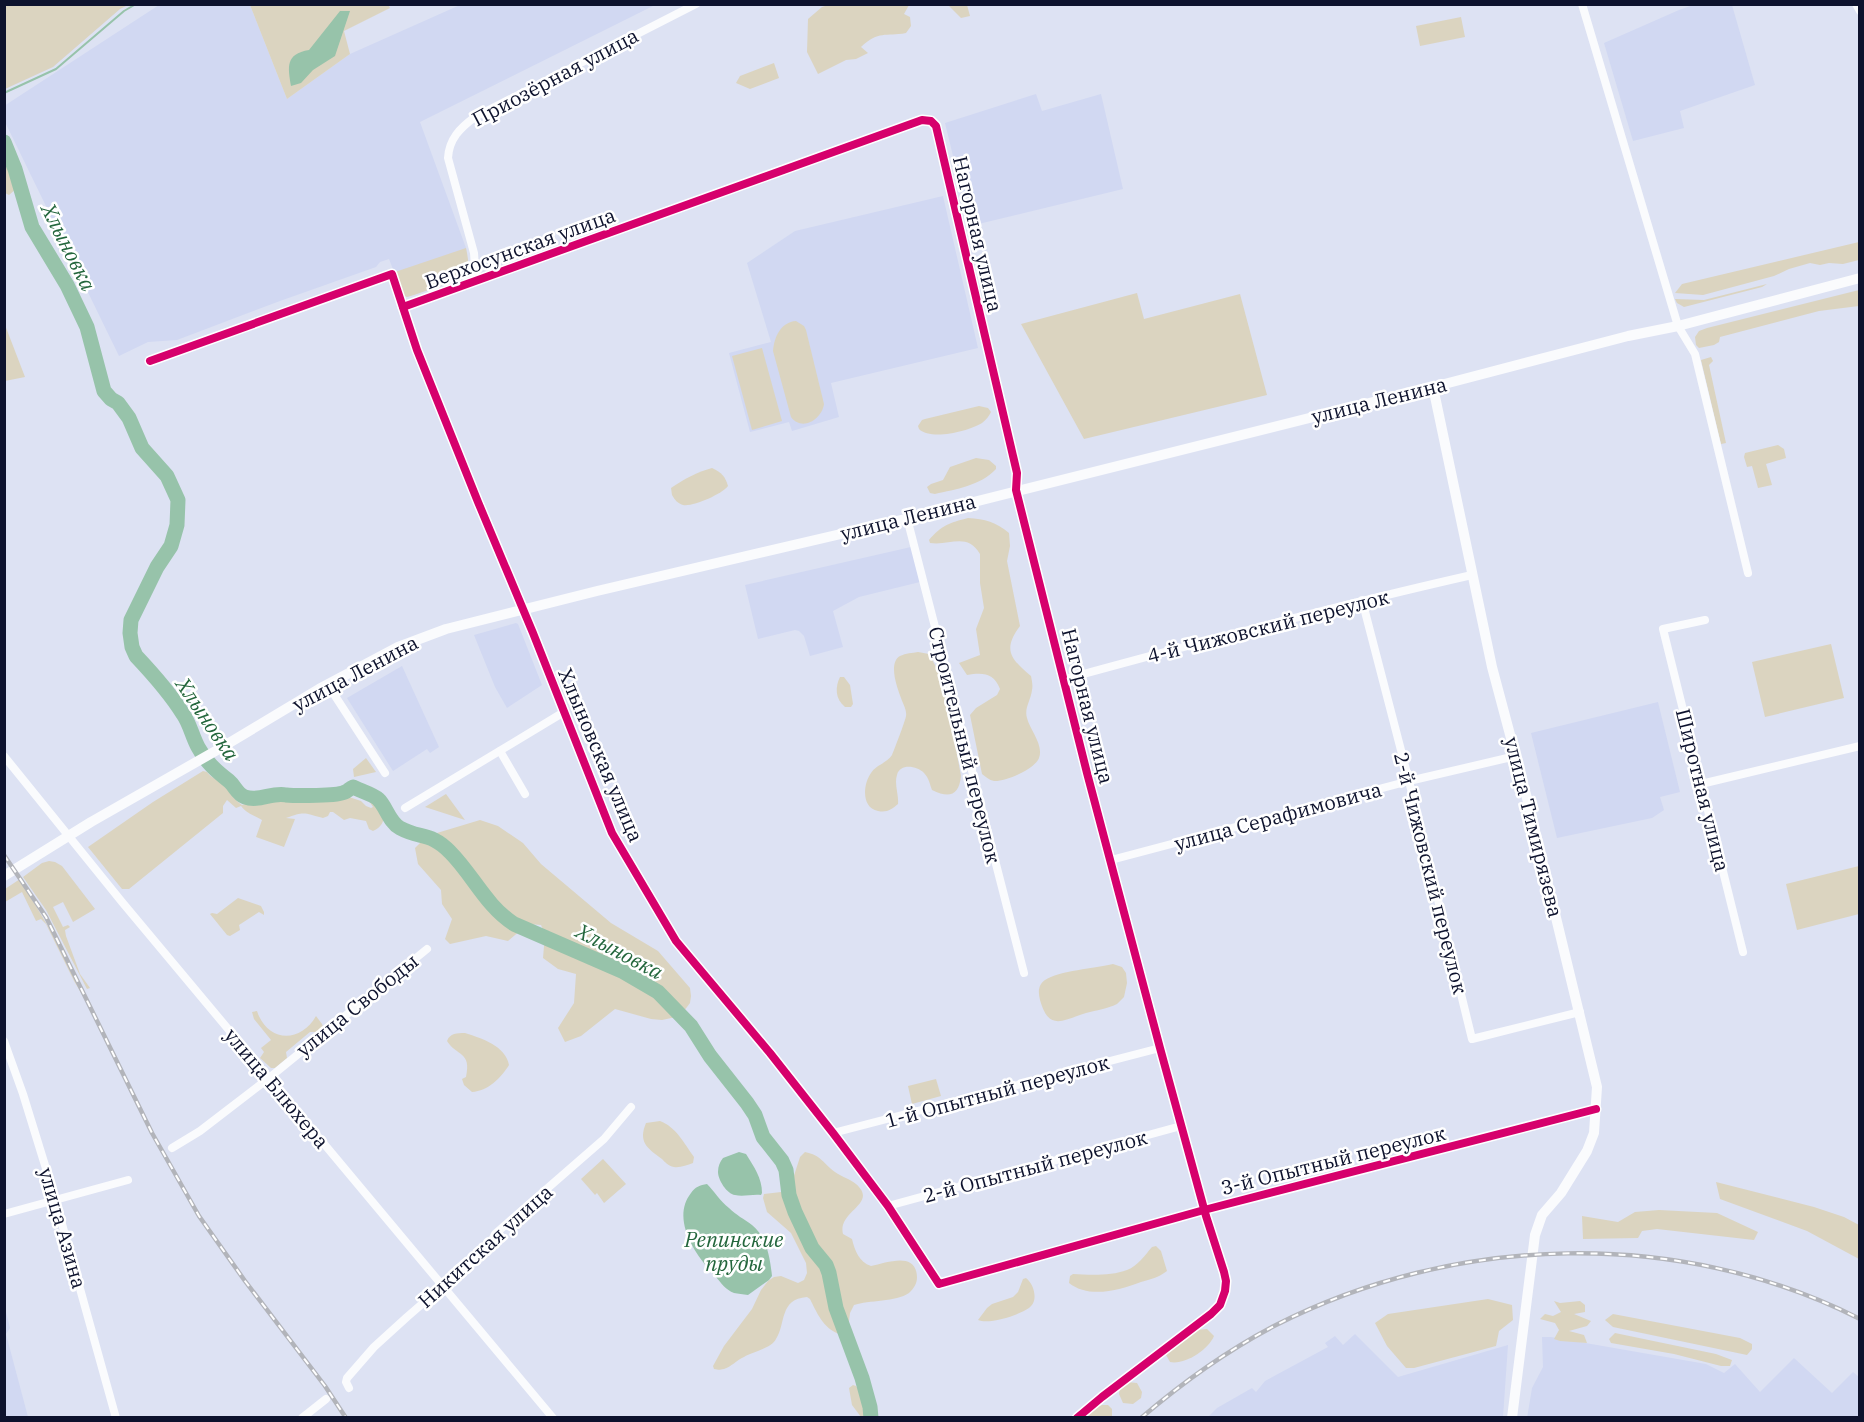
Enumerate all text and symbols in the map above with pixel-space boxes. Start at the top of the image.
street label: Приозёрная улица [467,22,643,132]
street label: Нагорная улица [947,153,1009,315]
water label: Хлыновка [34,197,103,296]
street label: Верхосунская улица [421,201,619,295]
street label: улица Ленина [1308,370,1450,430]
street label: улица Ленина [837,487,979,547]
street label: 4-й Чижовский переулок [1144,583,1392,669]
street label: Строительный переулок [922,624,1008,867]
street label: Нагорная улица [1056,625,1120,787]
street label: улица Ленина [287,628,423,717]
street label: Хлыновская улица [552,664,650,846]
water label: Хлыновка [169,670,246,766]
street label: Широтная улица [1670,706,1736,874]
street label: улица Тимирязева [1499,734,1569,920]
street label: 2-й Чижовский переулок [1388,749,1474,997]
street label: улица Серафимовича [1171,775,1385,857]
water label: Хлыновка [570,916,669,986]
street label: улица Свободы [290,947,424,1063]
street label: улица Блюхера [219,1022,335,1154]
street label: 1-й Опытный переулок [882,1048,1112,1134]
street label: 3-й Опытный переулок [1218,1119,1449,1201]
street label: 2-й Опытный переулок [920,1123,1150,1209]
street label: улица Азина [33,1164,93,1292]
street label: Никитская улица [412,1178,558,1314]
water label: Репинские пруды [684,1225,784,1277]

